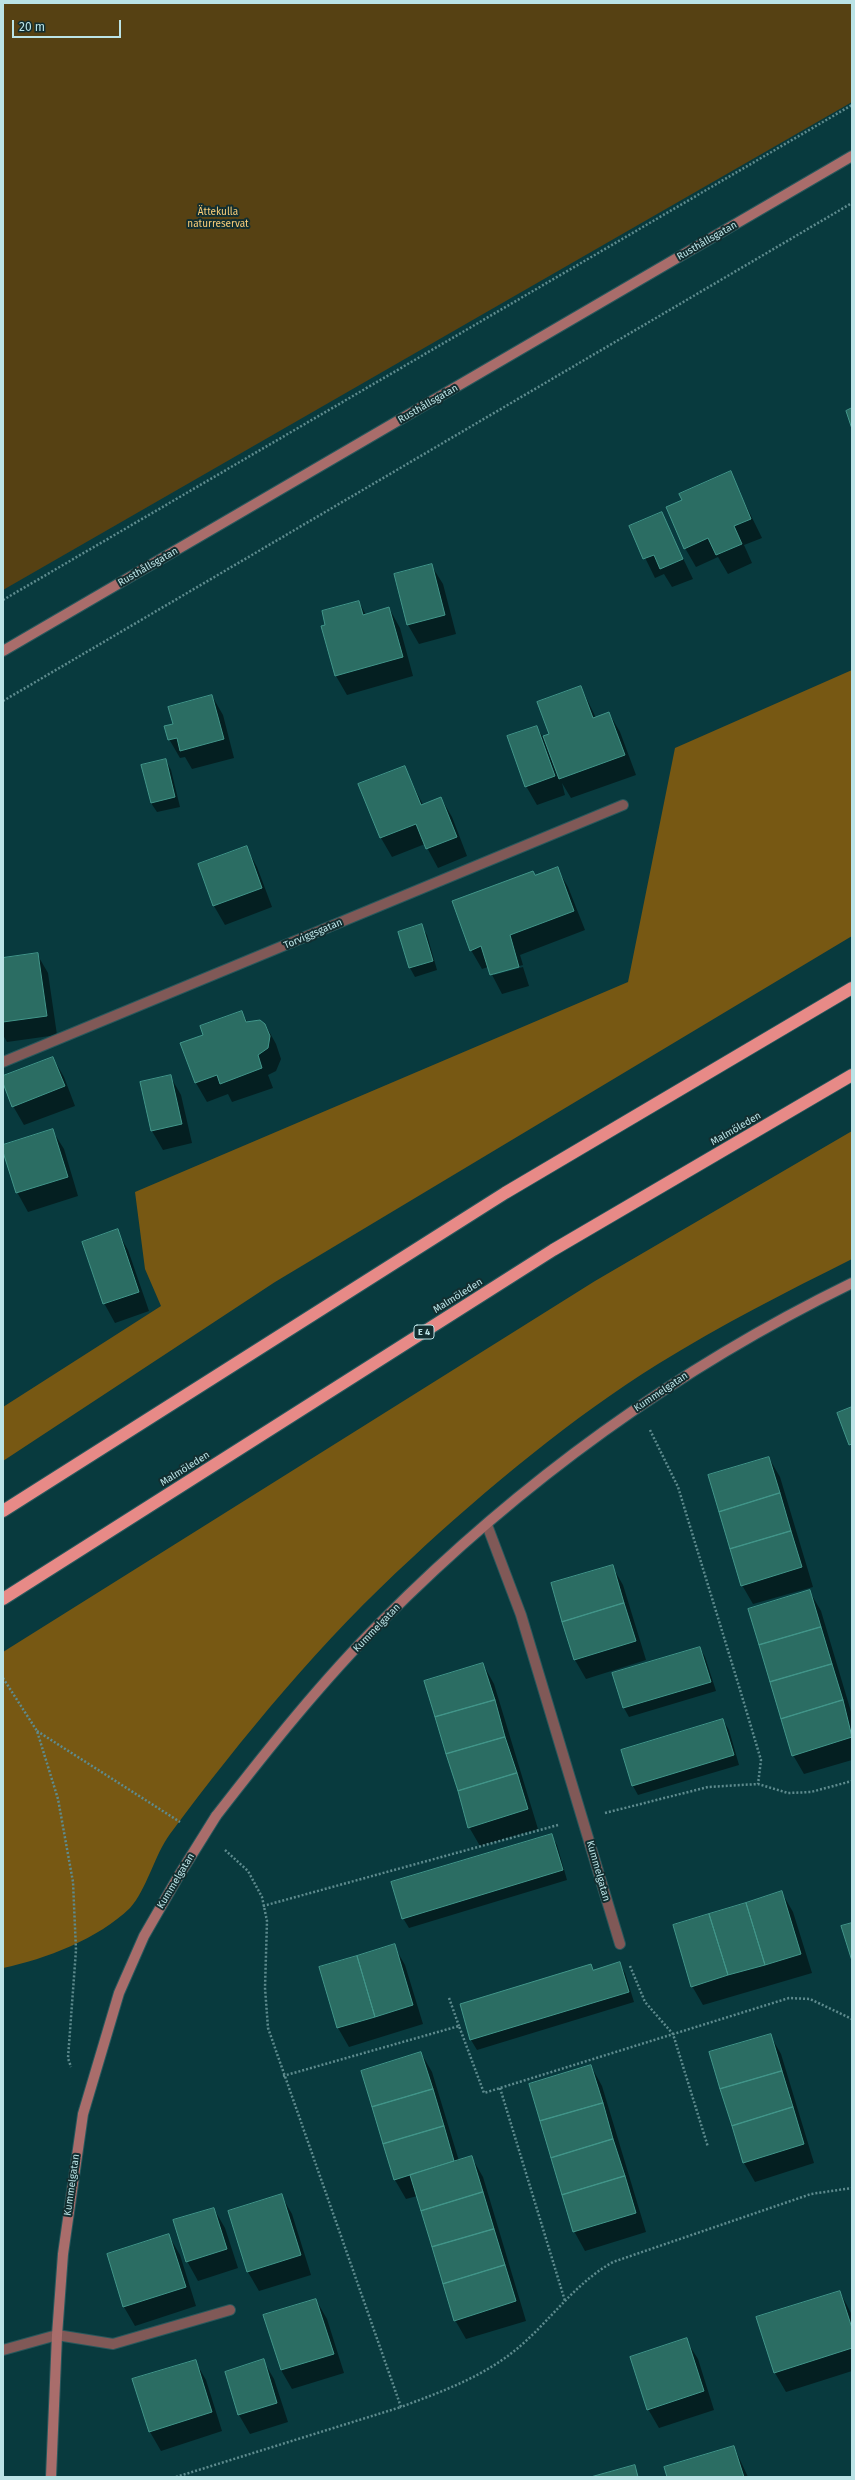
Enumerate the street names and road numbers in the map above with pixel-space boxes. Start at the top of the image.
street label: Rusthållsgatan [675,219,739,263]
street label: Rusthållsgatan [396,382,460,426]
street label: Rusthållsgatan [116,545,180,589]
street label: Torviggsgatan [282,916,344,952]
street label: Malmöleden [709,1110,763,1148]
street label: Malmöleden [431,1276,485,1316]
road number: E 4 [414,1325,434,1339]
street label: Kummelgatan [632,1370,690,1414]
street label: Malmöleden [158,1449,212,1489]
street label: Kummelgatan [351,1601,403,1655]
street label: Kummelgatan [584,1839,612,1903]
street label: Kummelgatan [155,1851,197,1911]
street label: Kummelgatan [62,2153,82,2217]

